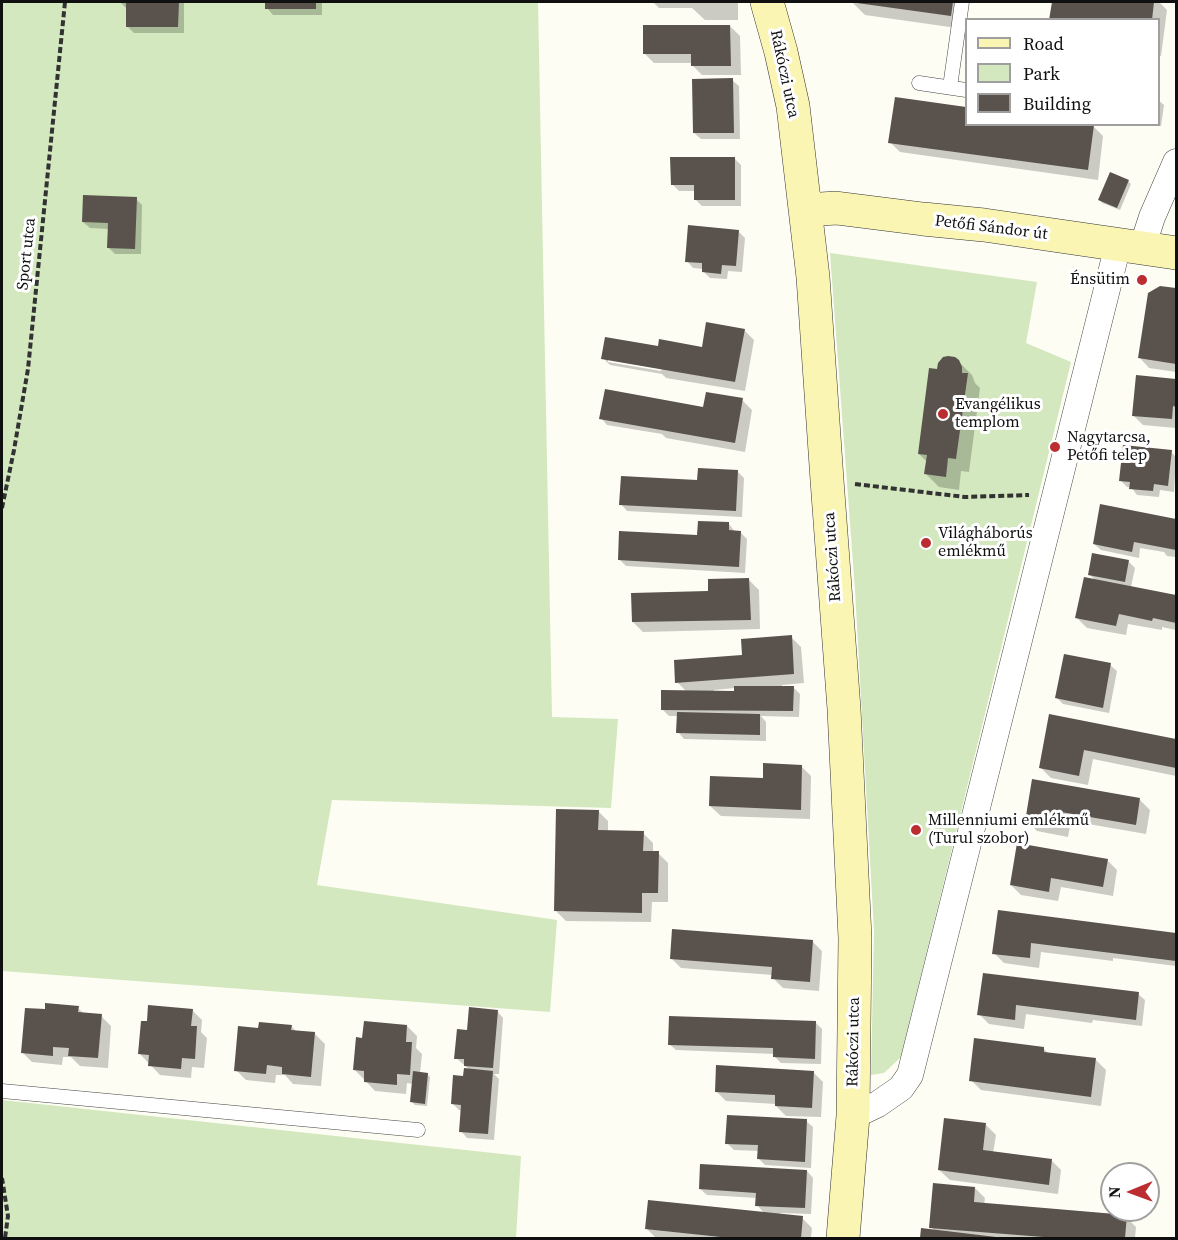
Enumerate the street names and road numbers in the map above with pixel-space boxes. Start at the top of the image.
street label: Rákóczi utca [765,28,803,120]
street label: Petőfi Sándor út [933,212,1049,244]
street label: Sport utca [14,217,40,291]
street label: Rákóczi utca [820,512,846,602]
street label: Rákóczi utca [844,997,864,1087]

